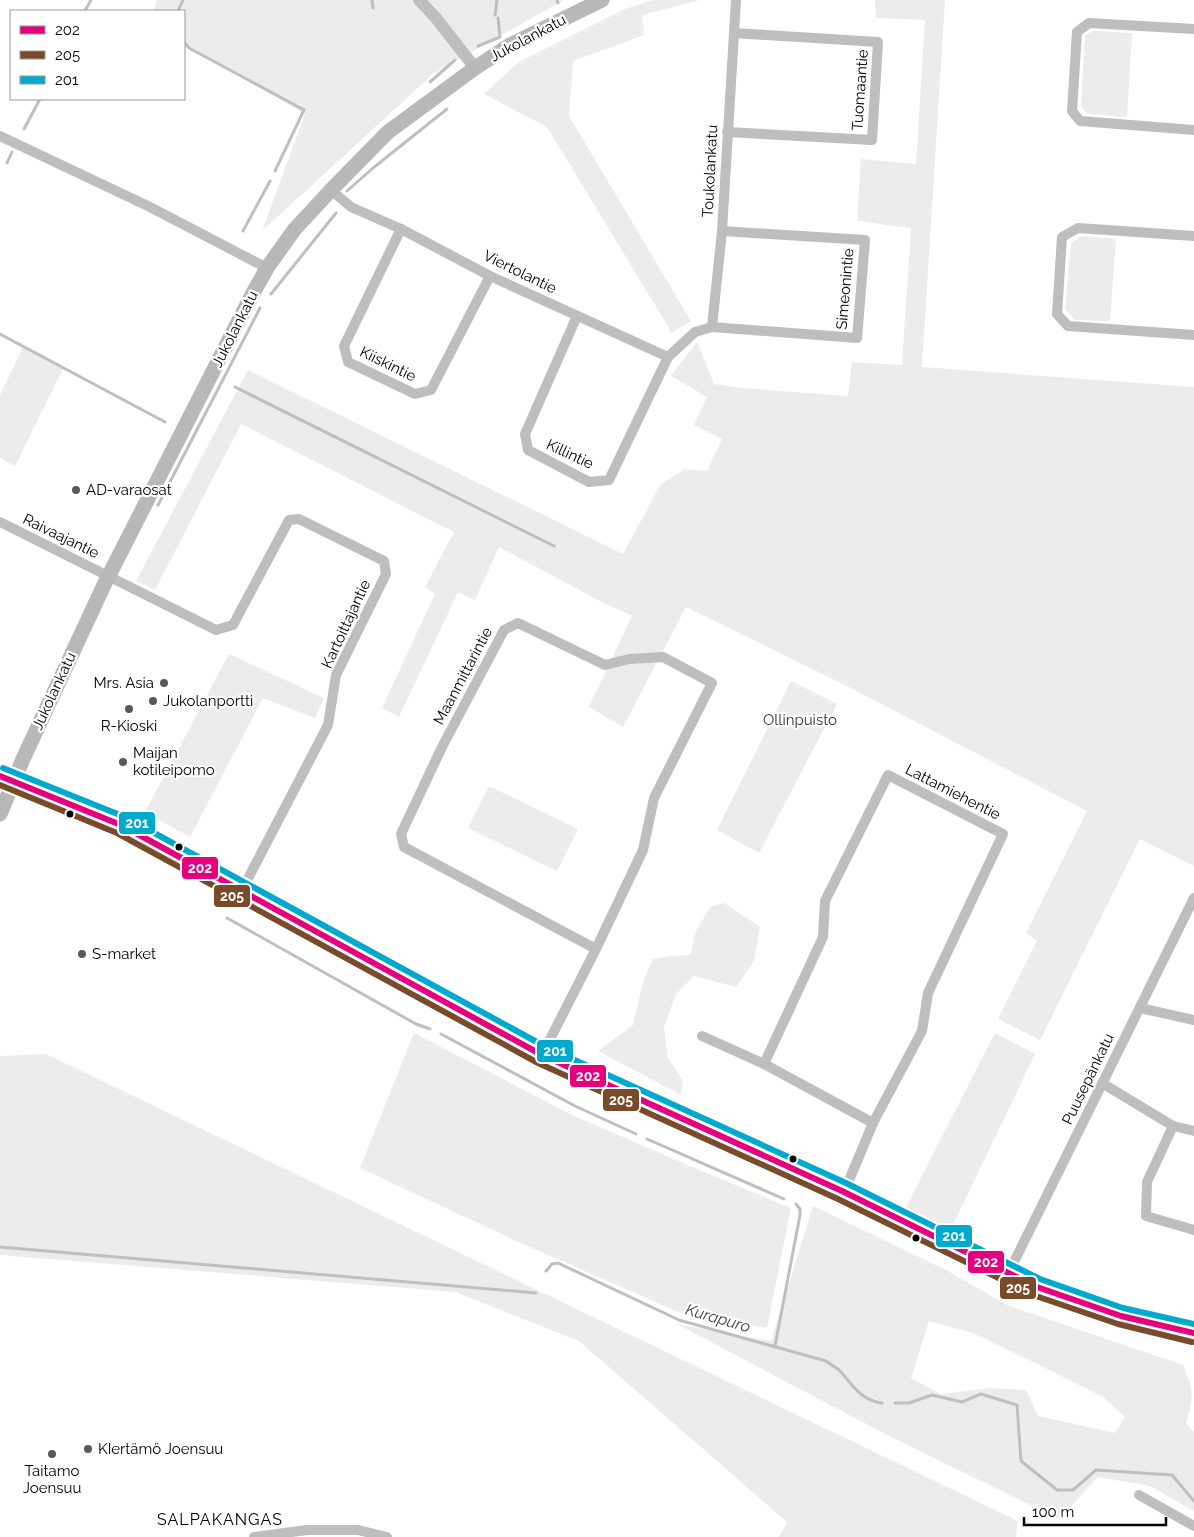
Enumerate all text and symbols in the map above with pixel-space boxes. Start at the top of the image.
legend [10,10,185,100]
street label: Jukolankatu [487,10,569,66]
text: 202 [55,21,80,39]
text: 205 [55,46,80,64]
street label: Tuomaantie [848,48,872,131]
text: 201 [55,71,79,89]
street label: Toukolankatu [699,124,721,218]
street label: Viertolantie [480,247,560,298]
street label: Simeonintie [832,247,858,330]
street label: Jukolankatu [208,288,262,370]
street label: Kiiskintie [357,343,419,385]
street label: Killintie [543,435,597,473]
place label: AD-varaosat [86,481,172,499]
marker: AD-varaosat [70,484,82,496]
street label: Raivaajantie [20,510,102,562]
street label: Kartoittajantie [318,577,374,671]
street label: Maanmittarintie [430,624,496,728]
street label: Jukolankatu [28,649,80,733]
place label: Mrs. Asia [93,674,154,692]
marker: Mrs. Asia [158,677,170,689]
place label: Jukolanportti [163,692,253,710]
marker: Jukolanportti [147,695,159,707]
marker: R-Kioski [123,703,135,715]
park label: Ollinpuisto [763,711,837,729]
place label: R-Kioski [101,717,157,735]
place label: Maijan kotileipomo [133,744,215,779]
marker: Maijan kotileipomo [117,756,129,768]
street label: Lattamiehentie [902,760,1004,824]
unlabelled marker [65,809,75,819]
line badge: 201 [118,811,156,835]
text: 201 [125,815,149,831]
unlabelled marker [174,842,184,852]
line badge: 202 [181,856,219,880]
text: 202 [188,860,212,876]
line badge: 205 [213,884,251,908]
text: 205 [220,888,244,904]
place label: S-market [92,945,156,963]
marker: S-market [76,948,88,960]
street label: Puusepänkatu [1058,1030,1118,1128]
line badge: 201 [536,1039,574,1063]
text: 201 [543,1043,567,1059]
line badge: 202 [569,1064,607,1088]
text: 202 [576,1068,600,1084]
line badge: 205 [602,1088,640,1112]
text: 205 [609,1092,633,1108]
unlabelled marker [788,1154,798,1164]
line badge: 201 [935,1224,973,1248]
text: 201 [942,1228,966,1244]
unlabelled marker [911,1233,921,1243]
line badge: 202 [967,1250,1005,1274]
text: 202 [974,1254,998,1270]
line badge: 205 [999,1276,1037,1300]
text: 205 [1006,1280,1030,1296]
water label: Kurapuro [683,1300,753,1336]
place label: KIertämö Joensuu [98,1440,223,1458]
marker: KIertämö Joensuu [82,1443,94,1455]
marker: Taitamo Joensuu [46,1448,58,1460]
place label: Taitamo Joensuu [23,1462,81,1497]
scale bar [1024,1494,1166,1526]
text: 100 m [1032,1503,1074,1521]
district label: SALPAKANGAS [157,1510,283,1529]

